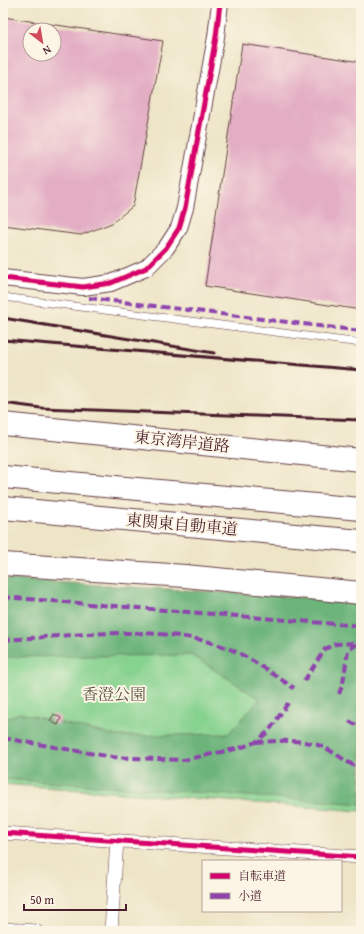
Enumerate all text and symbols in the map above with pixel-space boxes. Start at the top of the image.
north arrow [22,22,62,62]
text: N [39,42,54,60]
street label: 東京湾岸道路 [133,424,231,458]
street label: 東関東自動車道 [125,507,239,541]
park label: 香澄公園 [82,682,146,706]
legend [202,860,342,912]
text: 自転車道 [238,867,286,884]
scale bar [24,886,126,912]
text: 小道 [238,887,262,904]
text: 50 m [30,891,54,908]

